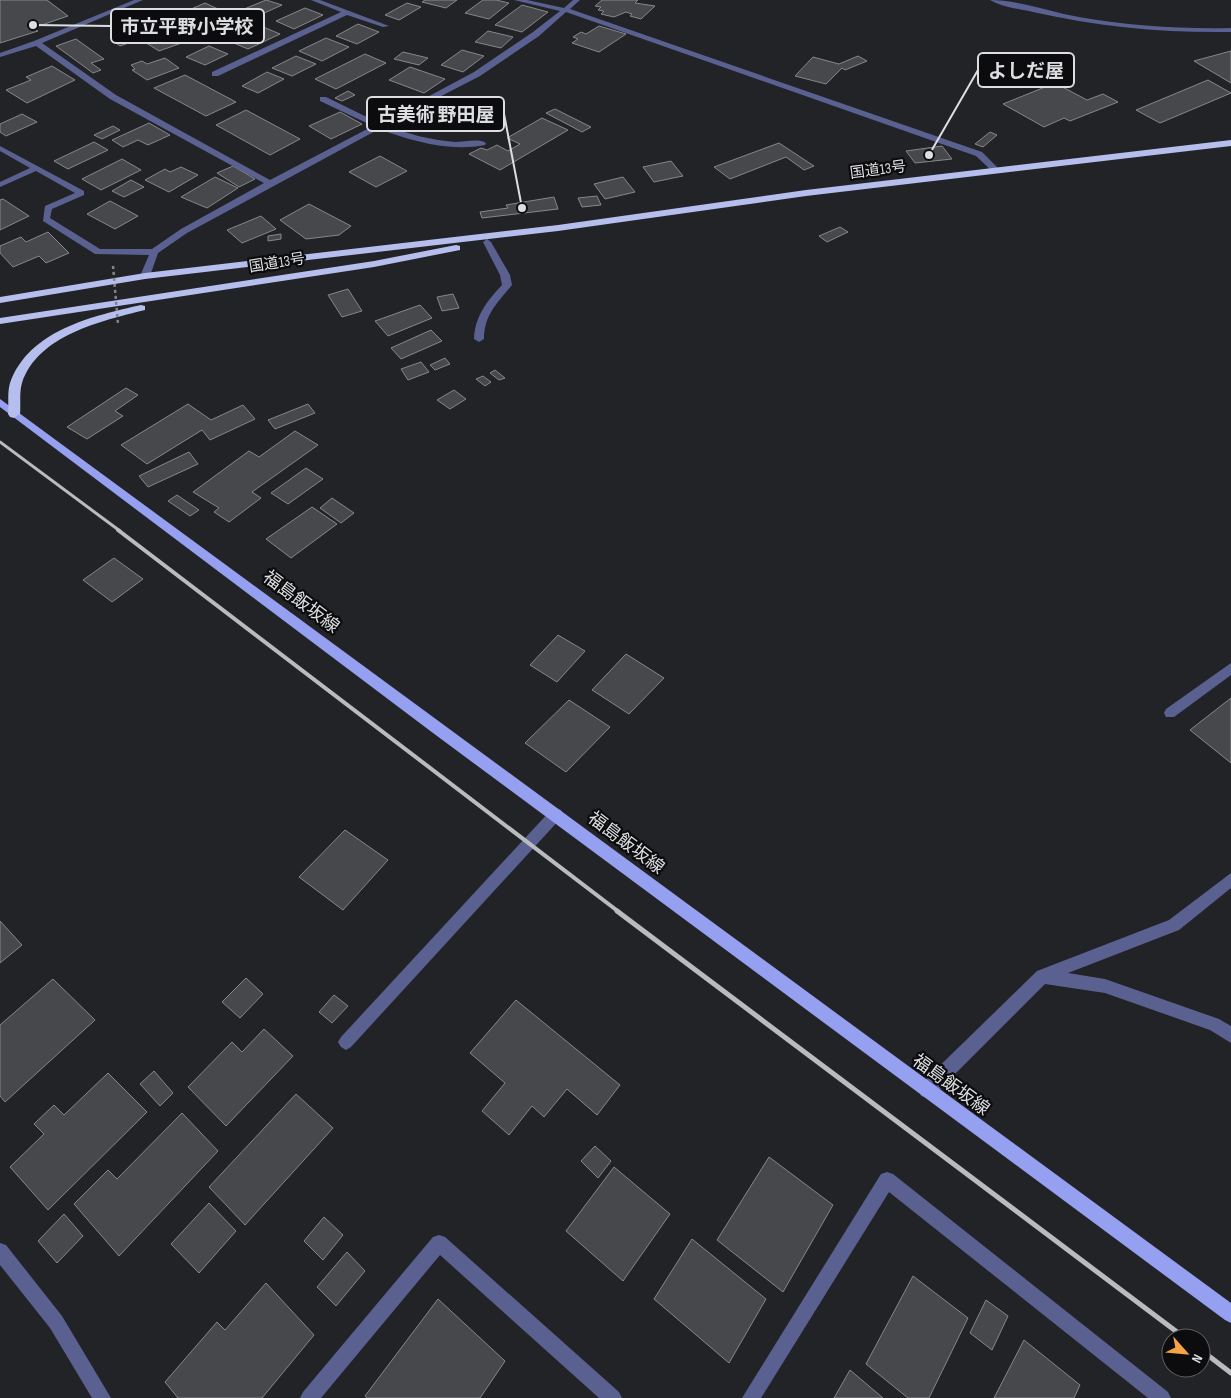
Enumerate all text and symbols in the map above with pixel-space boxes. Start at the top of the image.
callout: 市立平野小学校 [111,9,264,43]
text: 市立平野小学校 [120,16,254,39]
callout: よしだ屋 [978,53,1074,87]
text: よしだ屋 [988,60,1064,83]
callout: 古美術 野田屋 [367,97,504,131]
text: 古美術 野田屋 [378,104,494,127]
street label: 国道13号 [849,157,907,183]
street label: 国道13号 [248,249,306,277]
street label: 福島飯坂線 [259,567,343,637]
street label: 福島飯坂線 [584,808,668,878]
street label: 福島飯坂線 [908,1050,994,1120]
north arrow [1161,1328,1211,1378]
text: N [1188,1351,1206,1366]

